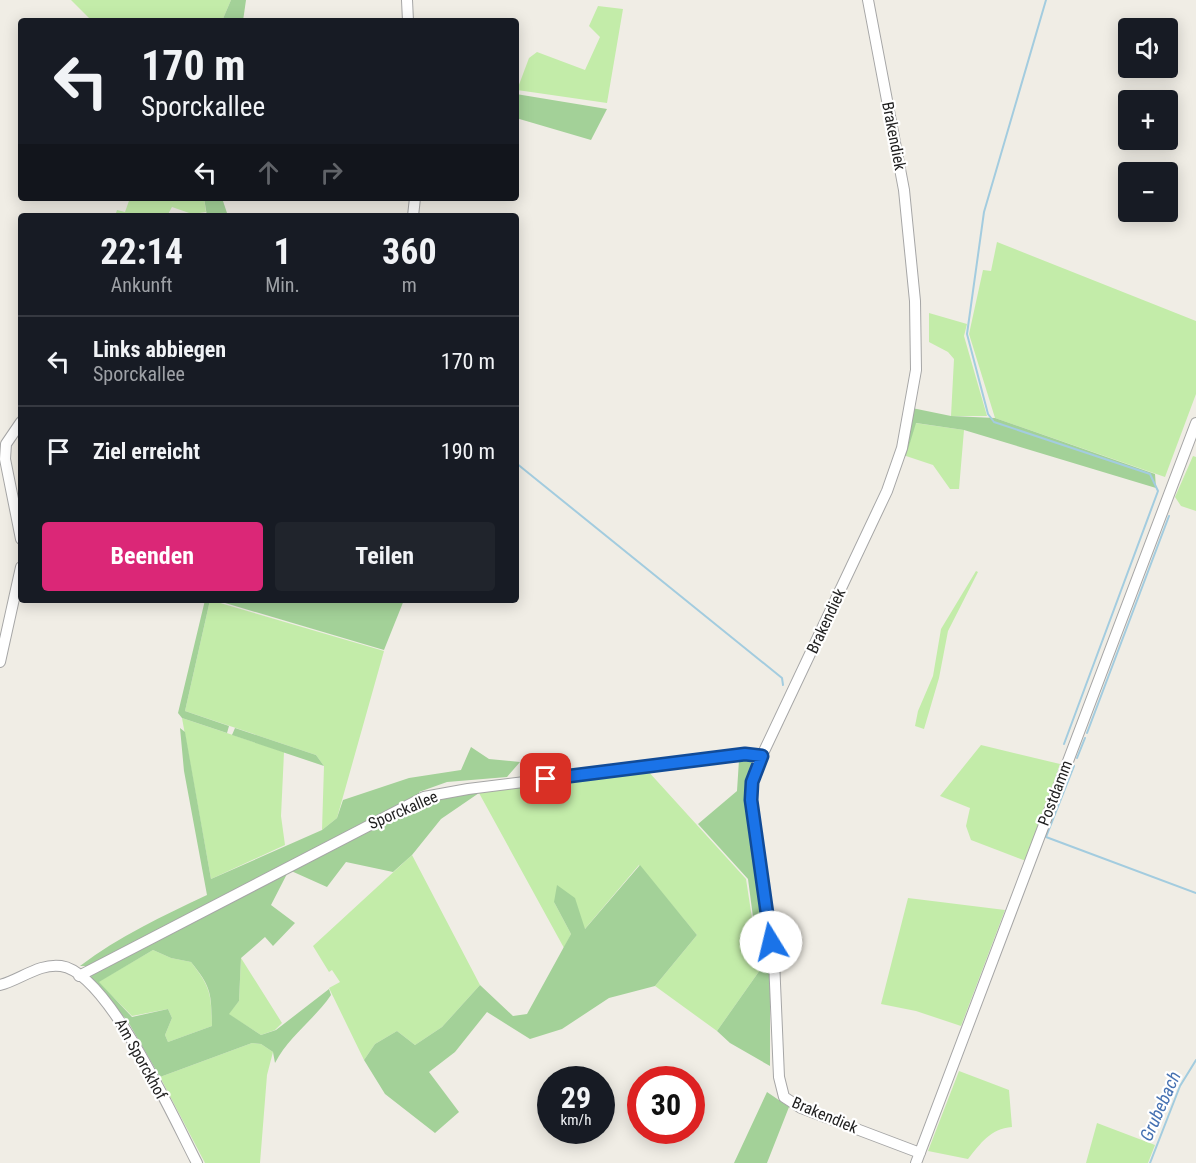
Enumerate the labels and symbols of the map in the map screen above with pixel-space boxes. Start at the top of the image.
street label: Brakendiek [878,100,910,173]
street label: Brakendiek [803,585,850,657]
pin [520,753,571,804]
street label: Postdamm [1034,758,1076,828]
street label: Sporckallee [365,787,441,833]
position arrow [739,910,803,974]
street label: Am Sporckhof [111,1015,171,1103]
speed limit sign: 30 [627,1066,705,1144]
water label: Grubebach [1135,1068,1185,1144]
street label: Brakendiek [789,1093,861,1138]

